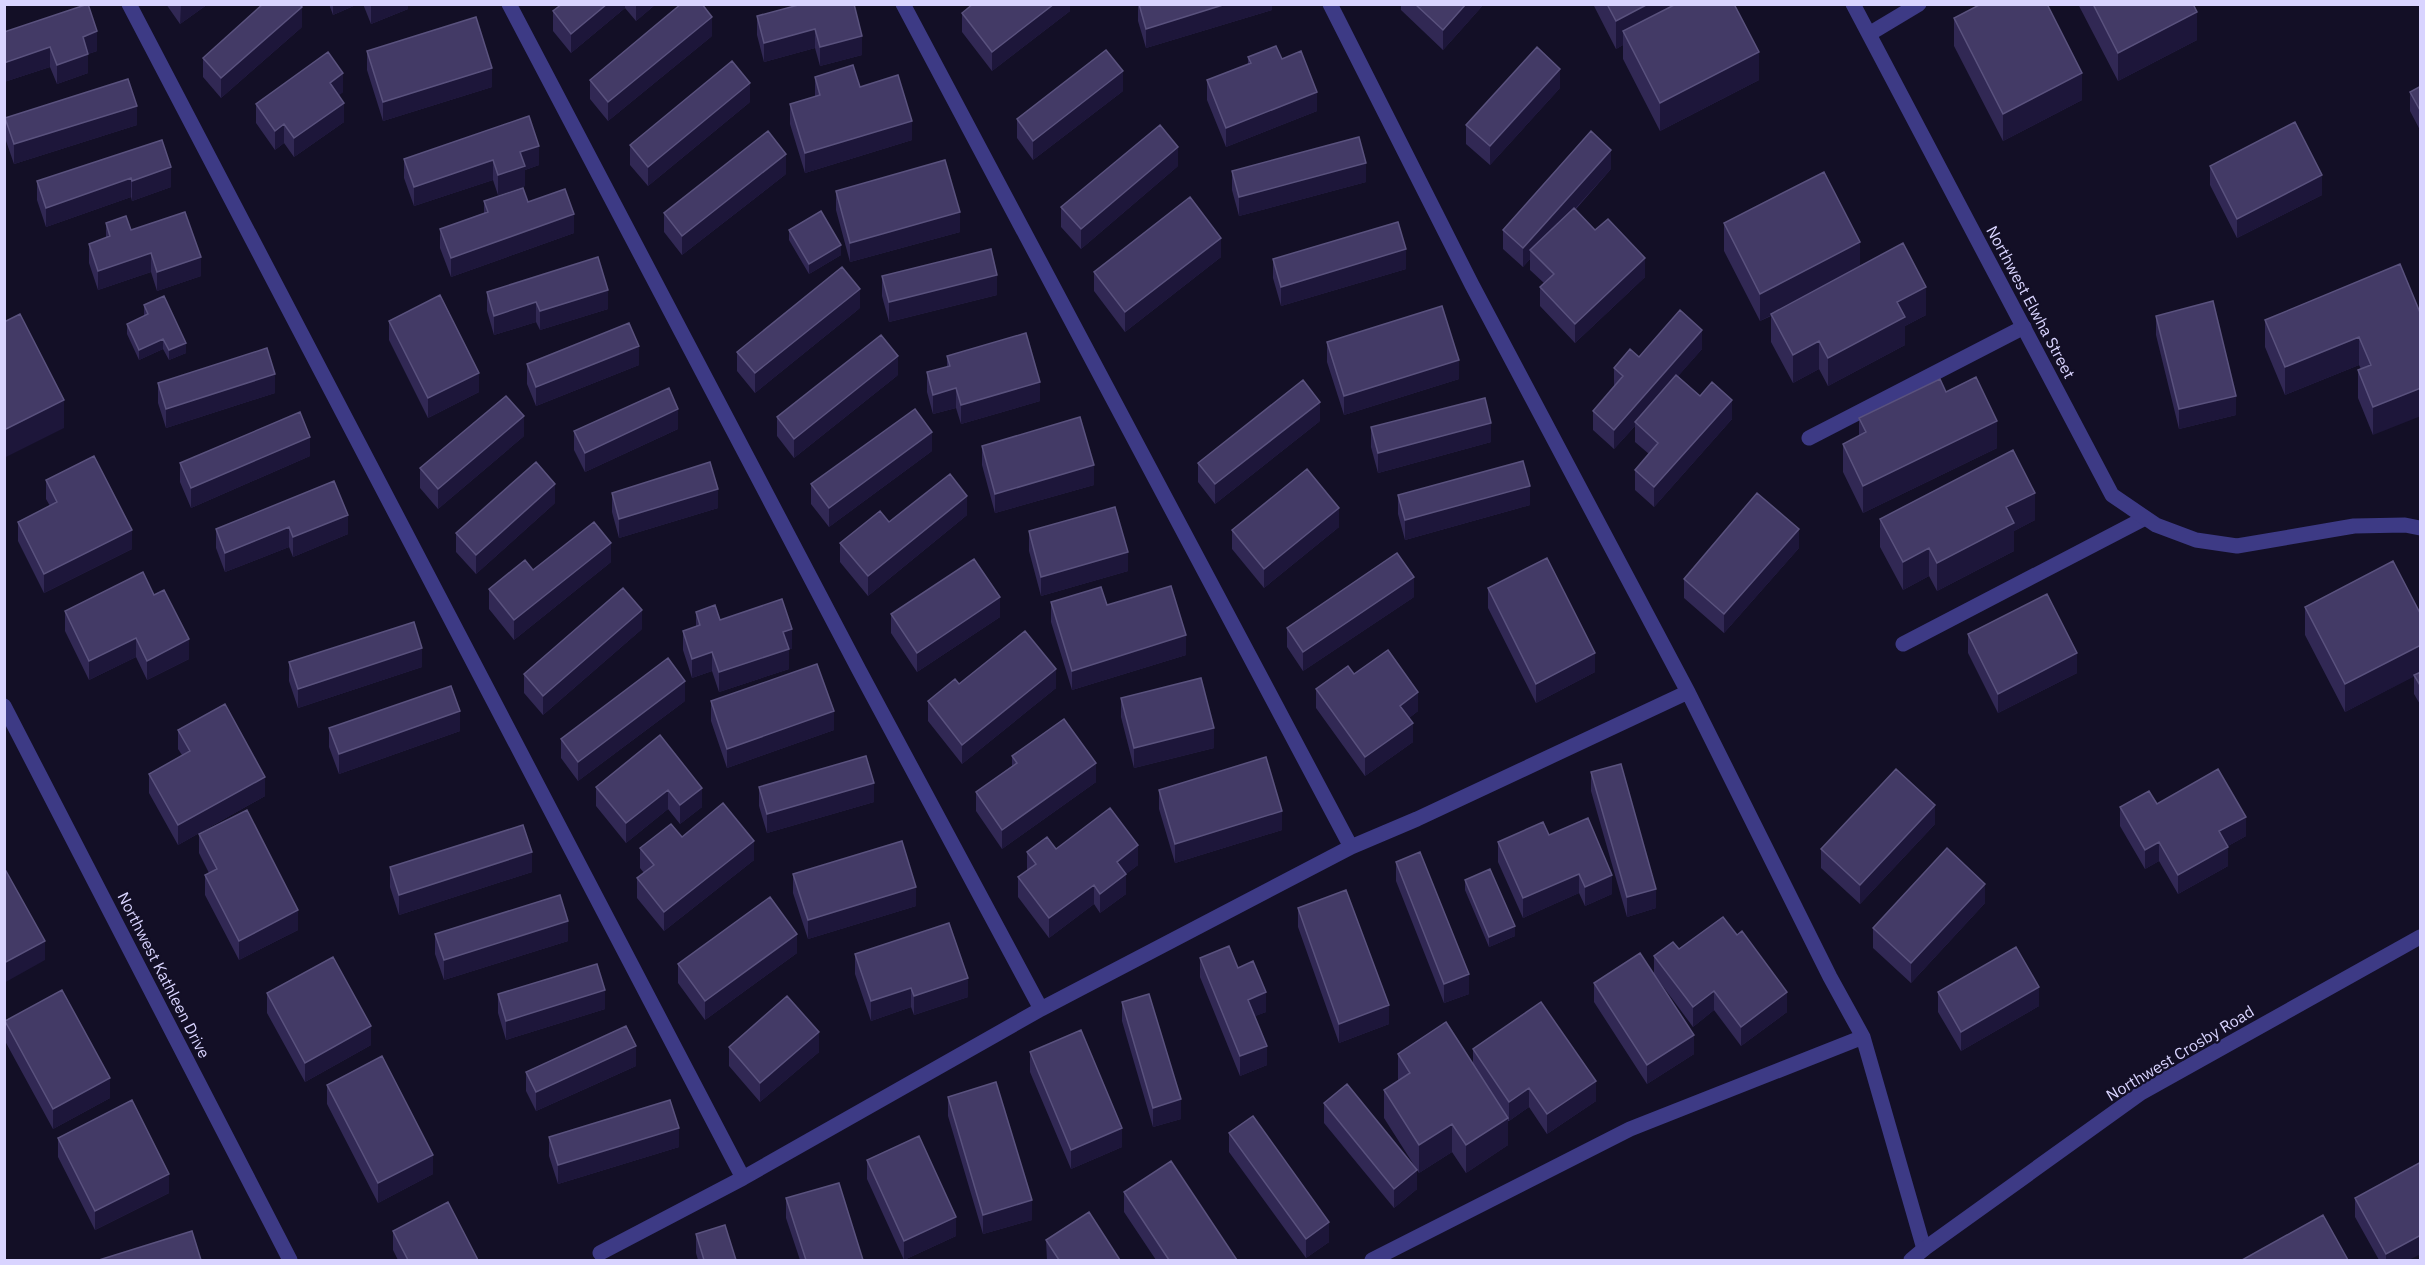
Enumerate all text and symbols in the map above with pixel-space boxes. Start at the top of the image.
street label: Northwest Elwha Street [1982,222,2080,382]
street label: Northwest Kathleen Drive [113,889,215,1062]
street label: Northwest Crosby Road [2102,1001,2258,1105]

